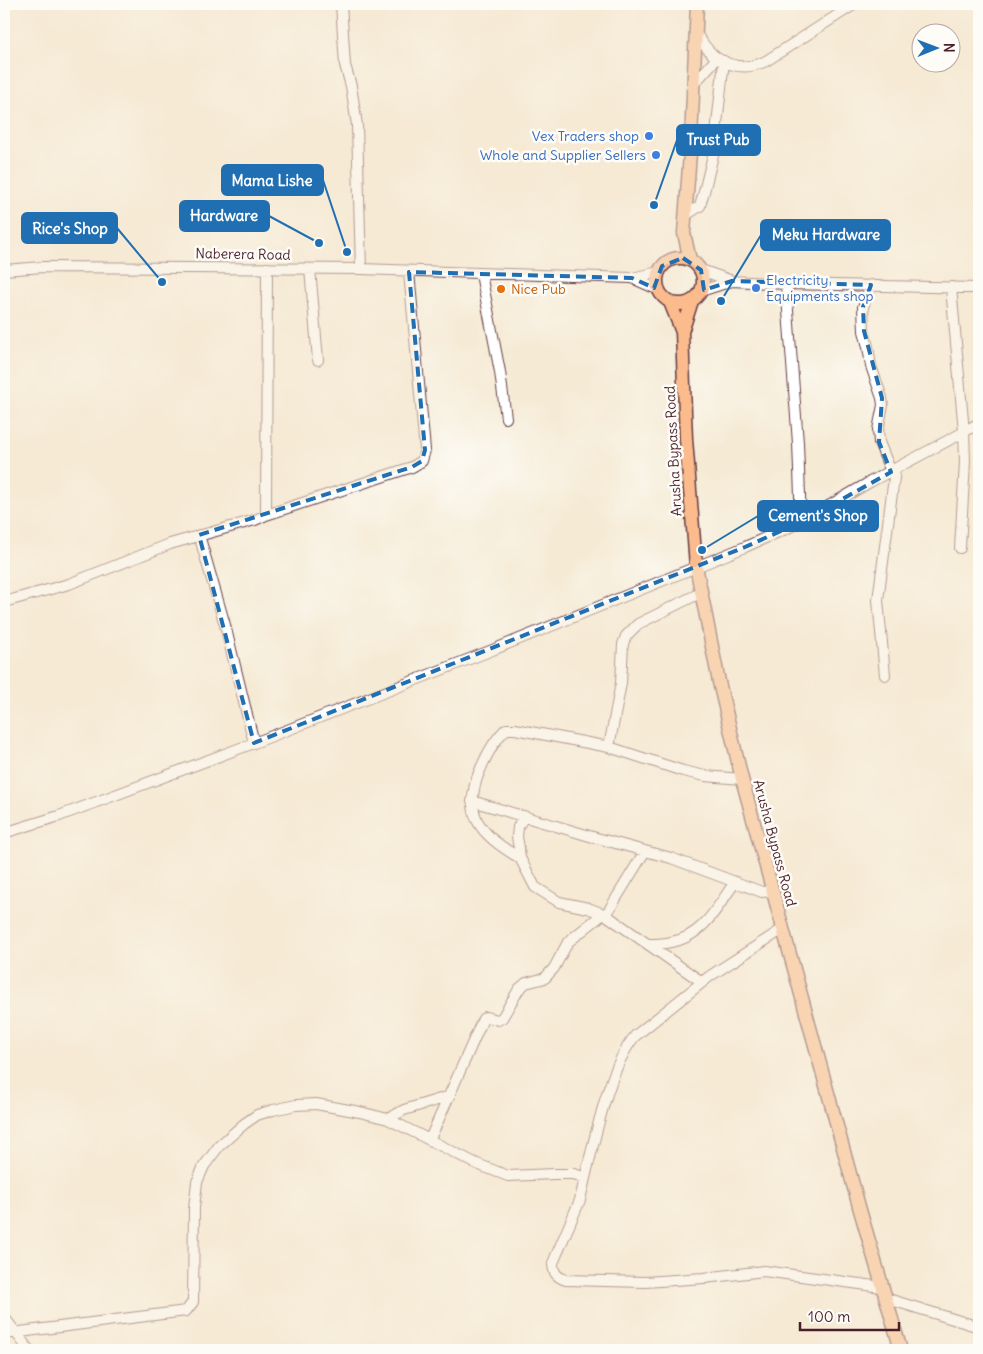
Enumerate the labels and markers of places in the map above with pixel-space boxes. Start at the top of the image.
callout: Trust Pub [677,125,760,155]
place label: Vex Traders shop [532,127,639,145]
marker: Vex Traders shop [643,130,655,142]
place label: Whole and Supplier Sellers [480,146,646,164]
marker: Whole and Supplier Sellers [650,149,662,161]
callout: Mama Lishe [222,165,323,195]
callout: Hardware [180,201,269,231]
callout: Rice's Shop [22,213,117,243]
callout: Meku Hardware [761,220,890,250]
place label: Electricity Equipments shop [766,271,874,305]
place label: Nice Pub [511,280,566,298]
marker: Electricity Equipments shop [750,282,762,294]
marker: Nice Pub [495,283,507,295]
callout: Cement's Shop [758,501,878,531]

